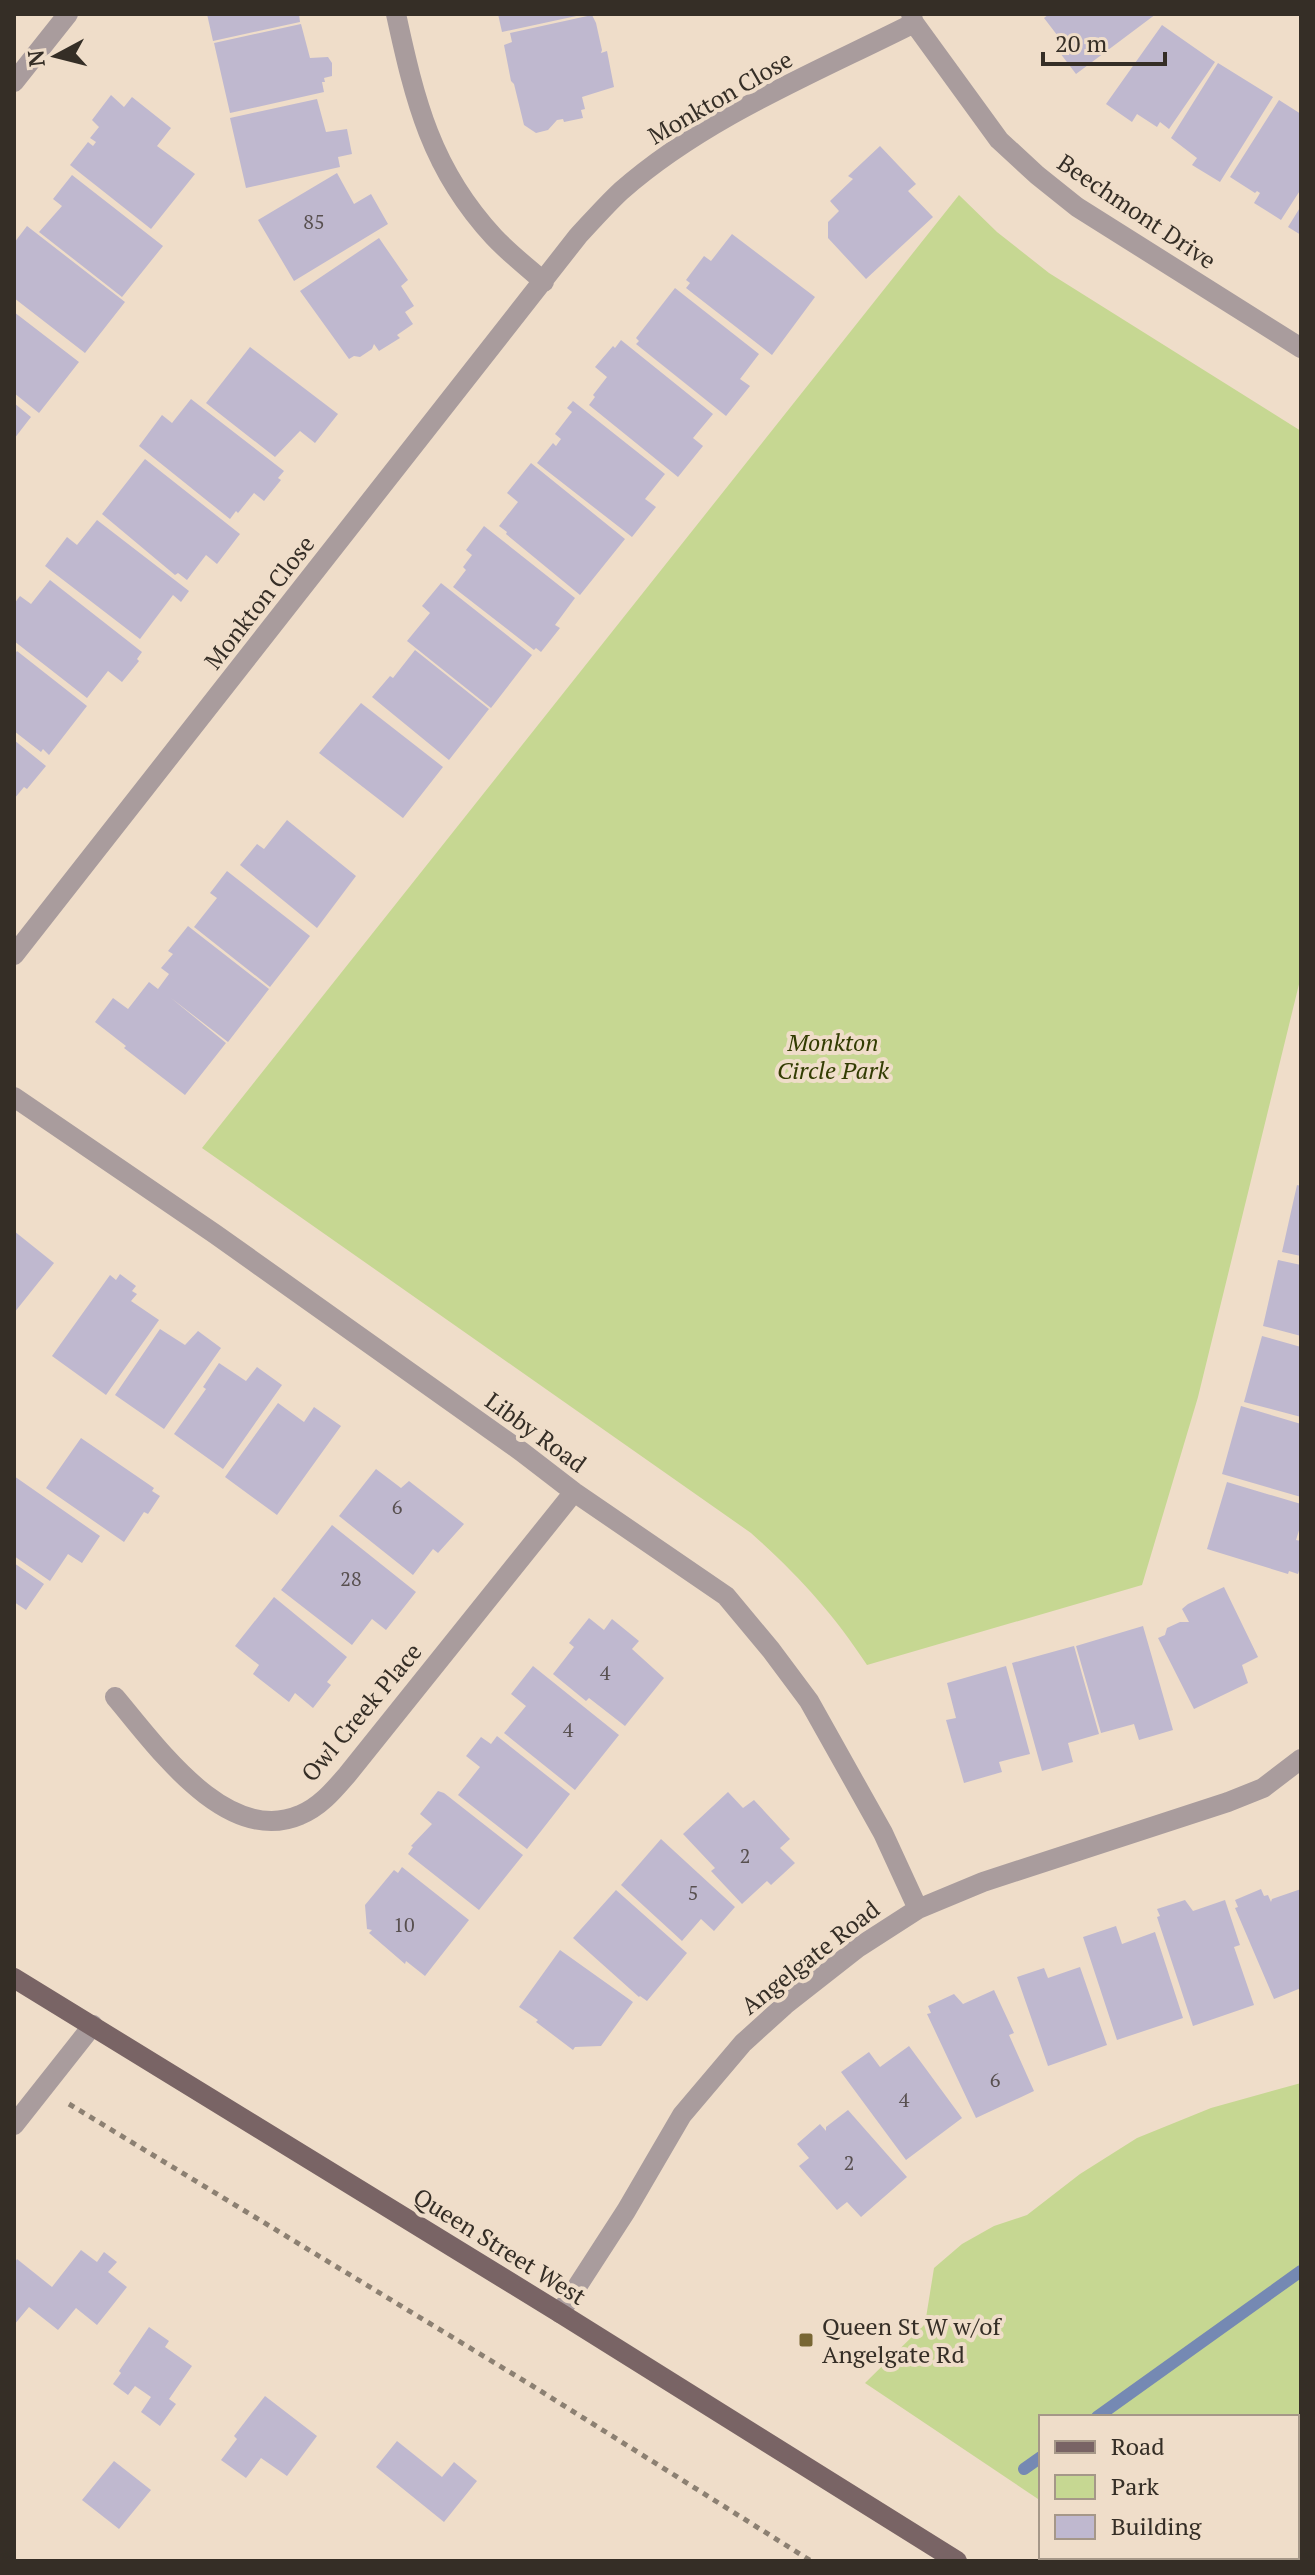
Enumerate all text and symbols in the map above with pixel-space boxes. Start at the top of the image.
north arrow [16,16,96,96]
scale bar [1043,16,1165,66]
text: 20 m [1055,27,1107,59]
street label: Monkton Close [642,43,798,151]
text: N [20,48,51,69]
street label: Beechmont Drive [1052,146,1222,276]
house number: 85 [303,208,325,235]
street label: Monkton Close [197,529,321,675]
park label: Monkton Circle Park [777,1026,890,1086]
street label: Libby Road [479,1384,593,1480]
house number: 6 [392,1493,403,1520]
house number: 28 [340,1565,362,1592]
street label: Owl Creek Place [294,1636,428,1788]
house number: 4 [600,1659,611,1686]
house number: 4 [563,1716,574,1743]
house number: 2 [740,1842,750,1869]
house number: 5 [688,1879,698,1906]
street label: Angelgate Road [734,1893,886,2021]
house number: 10 [393,1911,415,1938]
house number: 6 [990,2066,1001,2093]
house number: 4 [899,2086,910,2113]
house number: 2 [844,2149,854,2176]
street label: Queen Street West [408,2180,592,2312]
place label: Queen St W w/of Angelgate Rd [822,2310,1003,2370]
marker: Queen St W w/of Angelgate Rd [797,2331,815,2349]
legend [1039,2415,1299,2559]
text: Road [1111,2430,1165,2462]
text: Park [1111,2470,1160,2502]
text: Building [1111,2510,1202,2542]

